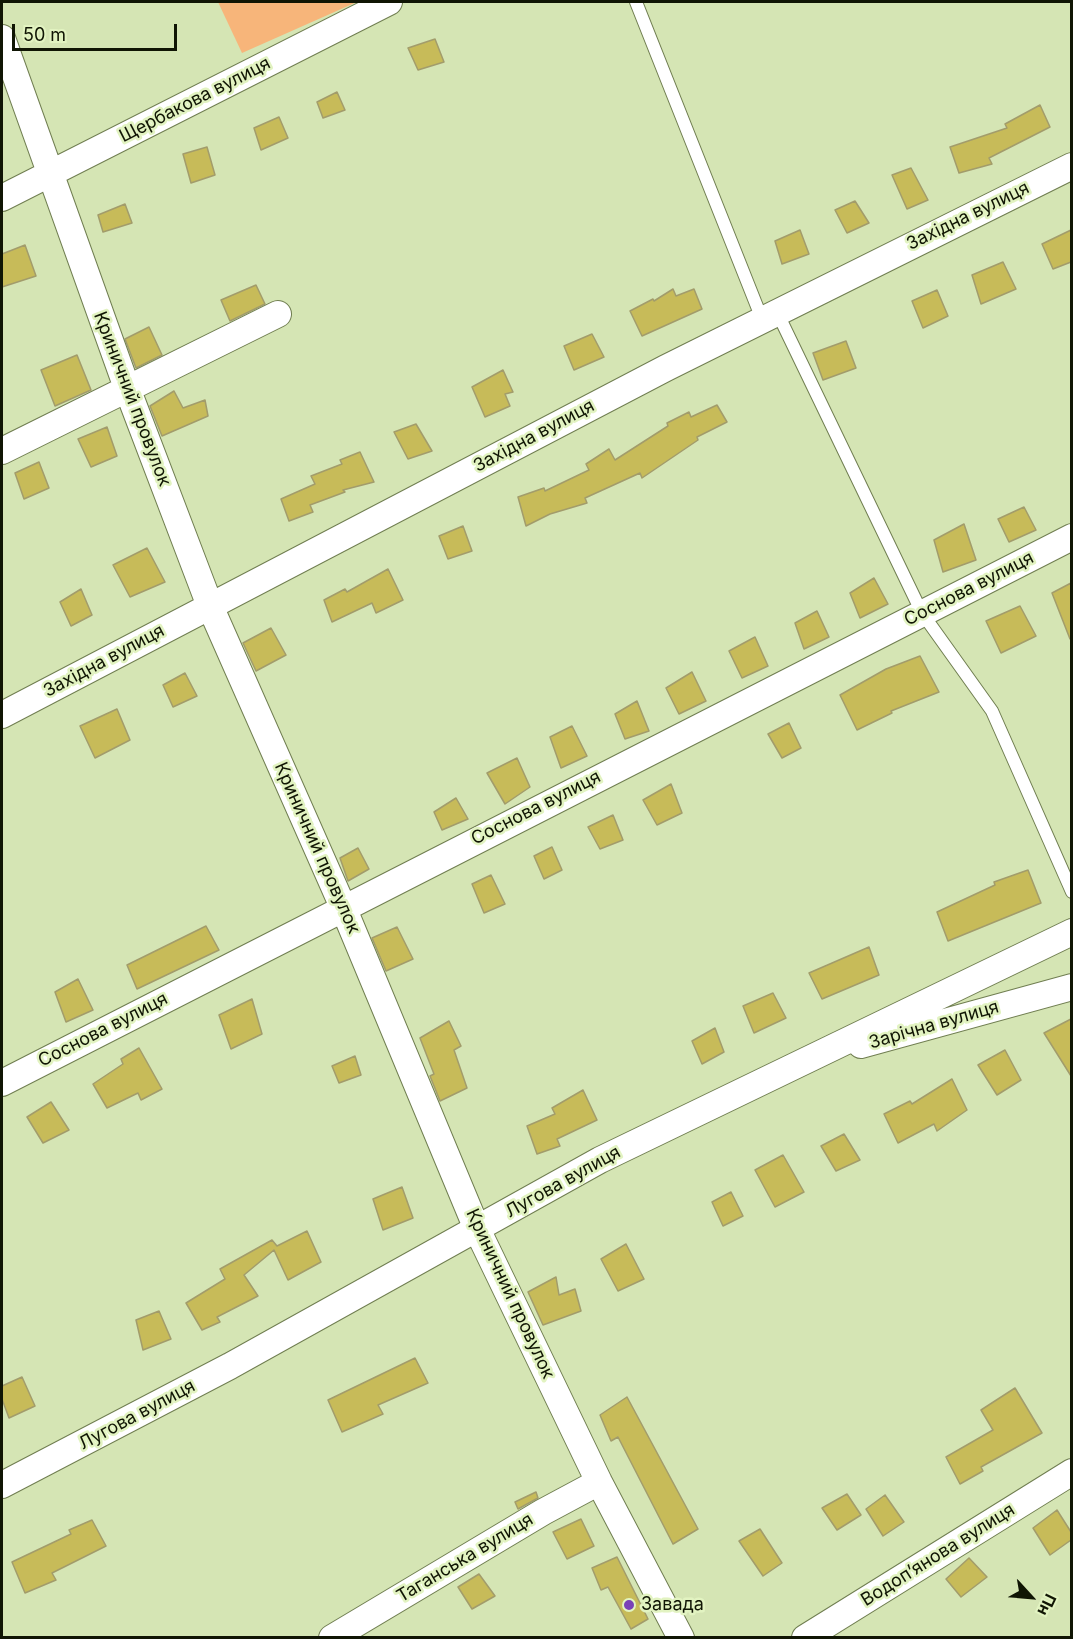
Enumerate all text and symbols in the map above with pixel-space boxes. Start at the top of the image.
scale bar [15,12,180,50]
text: 50 m [23,24,66,45]
street label: Щербакова вулиця [116,53,274,147]
street label: Західна вулиця [903,177,1033,255]
street label: Криничний провулок [89,309,175,489]
street label: Західна вулиця [470,395,598,477]
street label: Соснова вулиця [901,547,1037,631]
street label: Західна вулиця [40,620,168,702]
street label: Криничний провулок [269,759,365,937]
street label: Соснова вулиця [468,766,604,850]
street label: Соснова вулиця [35,988,171,1072]
street label: Зарічна вулиця [867,996,1001,1054]
street label: Лугова вулиця [502,1141,624,1223]
street label: Криничний провулок [461,1206,559,1382]
street label: Лугова вулиця [75,1375,199,1455]
street label: Водоп’янова вулиця [857,1499,1019,1611]
street label: Таганська вулиця [393,1509,537,1607]
north arrow [1001,1567,1061,1627]
text: Пн [1033,1591,1061,1619]
place label: Завада [641,1594,704,1616]
marker: Завада [622,1598,636,1612]

